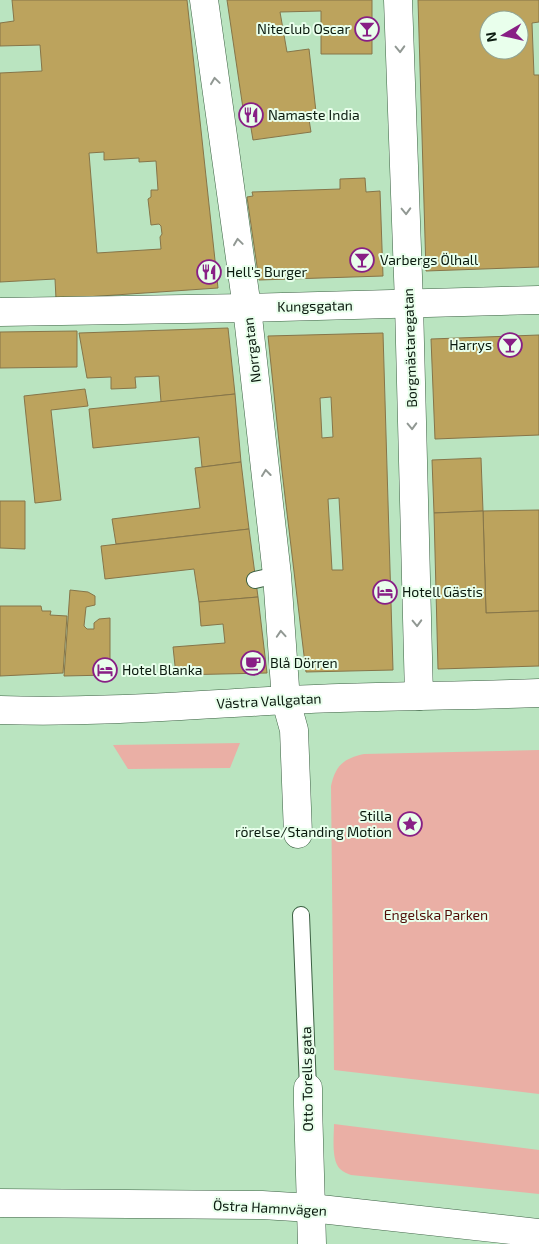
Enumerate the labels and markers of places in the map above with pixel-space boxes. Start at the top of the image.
bar icon: Niteclub Oscar [354,16,380,42]
place label: Niteclub Oscar [257,20,350,37]
restaurant icon: Namaste India [238,102,264,128]
place label: Namaste India [268,106,360,123]
bar icon: Varbergs Ölhall [349,247,375,273]
place label: Varbergs Ölhall [380,251,479,268]
restaurant icon: Hell's Burger [196,259,222,285]
place label: Hell's Burger [226,263,308,280]
bar icon: Harrys [497,332,523,358]
place label: Harrys [449,336,492,353]
hotel icon: Hotell Gästis [372,579,398,605]
place label: Hotell Gästis [402,583,483,600]
cafe icon: Blå Dörren [240,650,266,676]
place label: Blå Dörren [270,654,338,671]
hotel icon: Hotel Blanka [92,657,118,683]
place label: Hotel Blanka [122,661,203,678]
place label: Stilla rörelse/Standing Motion [235,807,392,840]
place icon: Stilla rörelse/Standing Motion [397,811,423,837]

